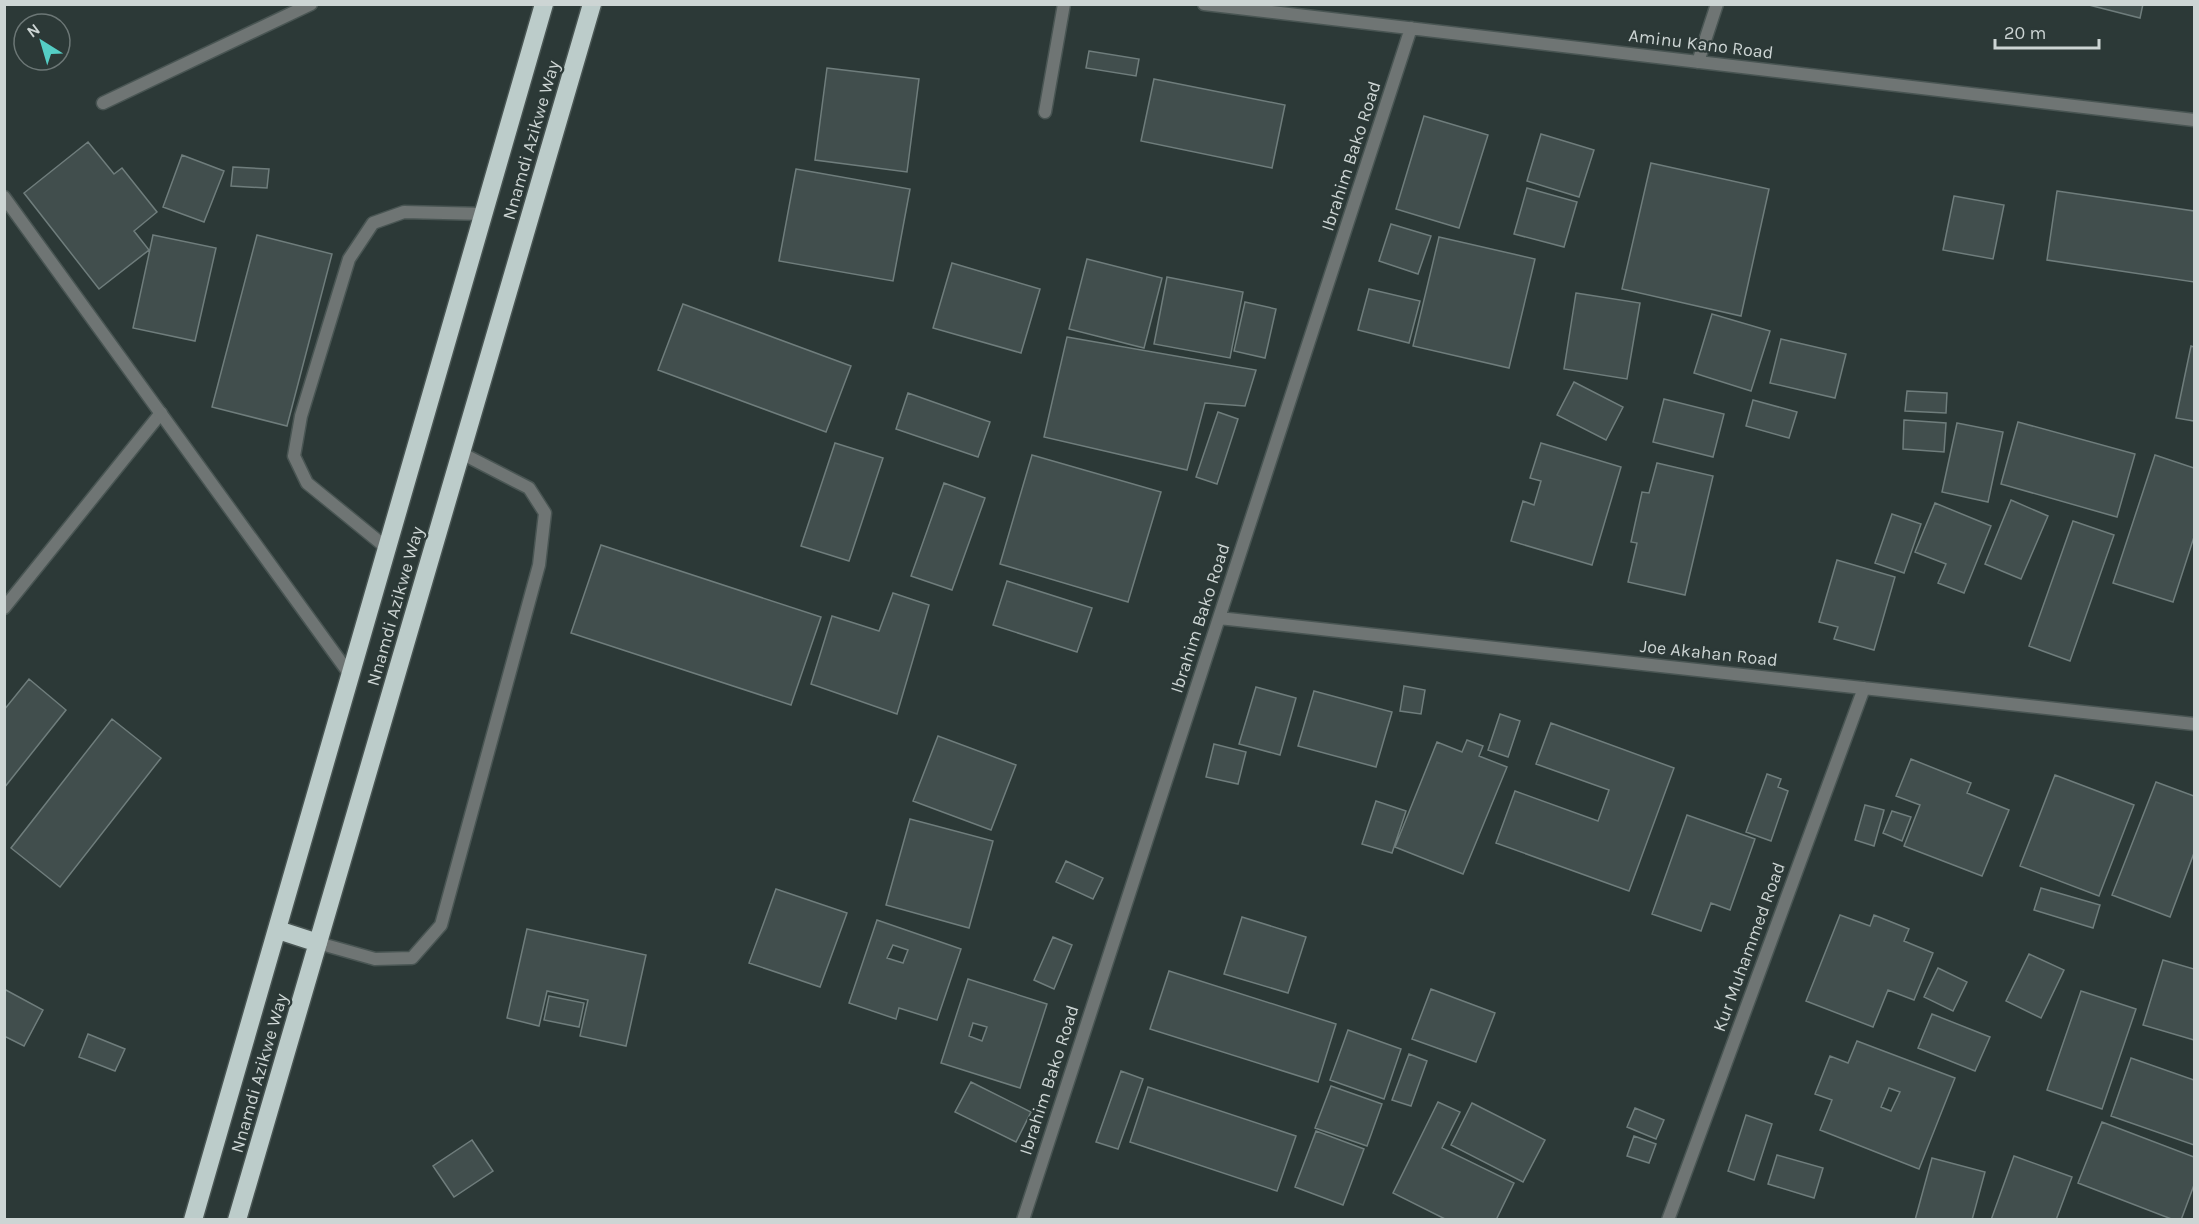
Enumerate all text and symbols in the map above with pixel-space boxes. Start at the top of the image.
north arrow [12,12,72,72]
scale bar [1995,12,2098,50]
text: N [23,19,44,41]
text: 20 m [2004,22,2046,44]
street label: Aminu Kano Road [1627,24,1775,64]
street label: Nnamdi Azikwe Way [498,57,564,222]
street label: Ibrahim Bako Road [1316,78,1386,234]
street label: Nnamdi Azikwe Way [362,523,428,688]
street label: Ibrahim Bako Road [1165,540,1235,696]
street label: Joe Akahan Road [1639,635,1779,671]
street label: Kur Muhammed Road [1708,859,1790,1035]
street label: Nnamdi Azikwe Way [226,990,292,1155]
street label: Ibrahim Bako Road [1014,1002,1084,1158]

